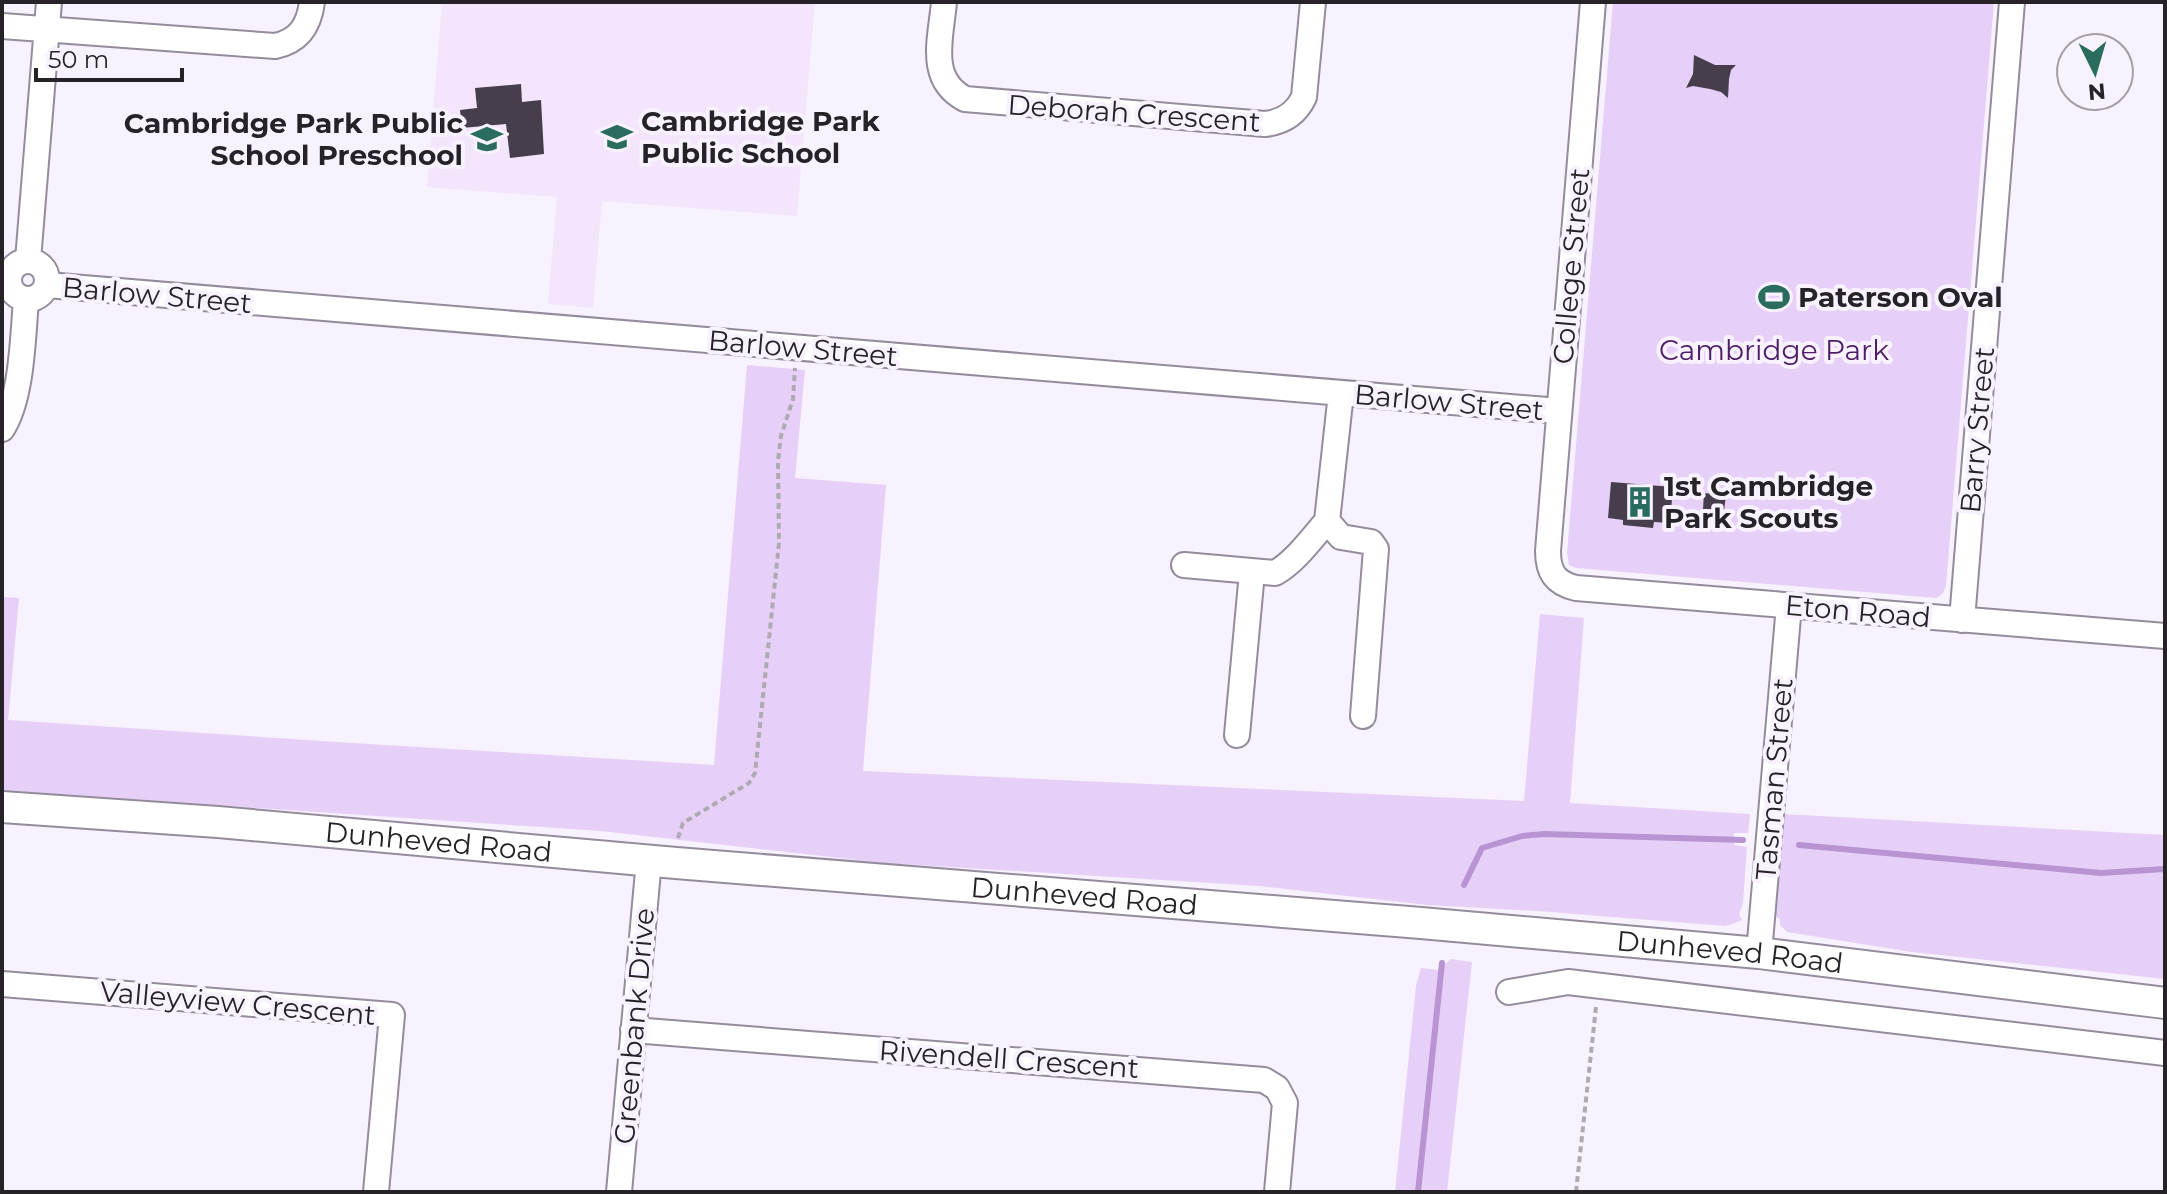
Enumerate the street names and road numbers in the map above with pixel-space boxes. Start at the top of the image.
street label: Deborah Crescent [1006,87,1262,139]
street label: College Street [1545,166,1597,366]
street label: Barlow Street [61,270,253,320]
street label: Barlow Street [707,323,899,373]
street label: Barry Street [1953,345,2001,515]
street label: Barlow Street [1353,377,1545,427]
street label: Eton Road [1784,588,1932,634]
street label: Tasman Street [1748,677,1800,881]
street label: Dunheved Road [324,815,554,869]
street label: Dunheved Road [969,870,1199,922]
street label: Greenbank Drive [607,906,661,1146]
street label: Dunheved Road [1615,923,1845,980]
street label: Valleyview Crescent [99,974,377,1032]
street label: Rivendell Crescent [878,1033,1140,1085]

